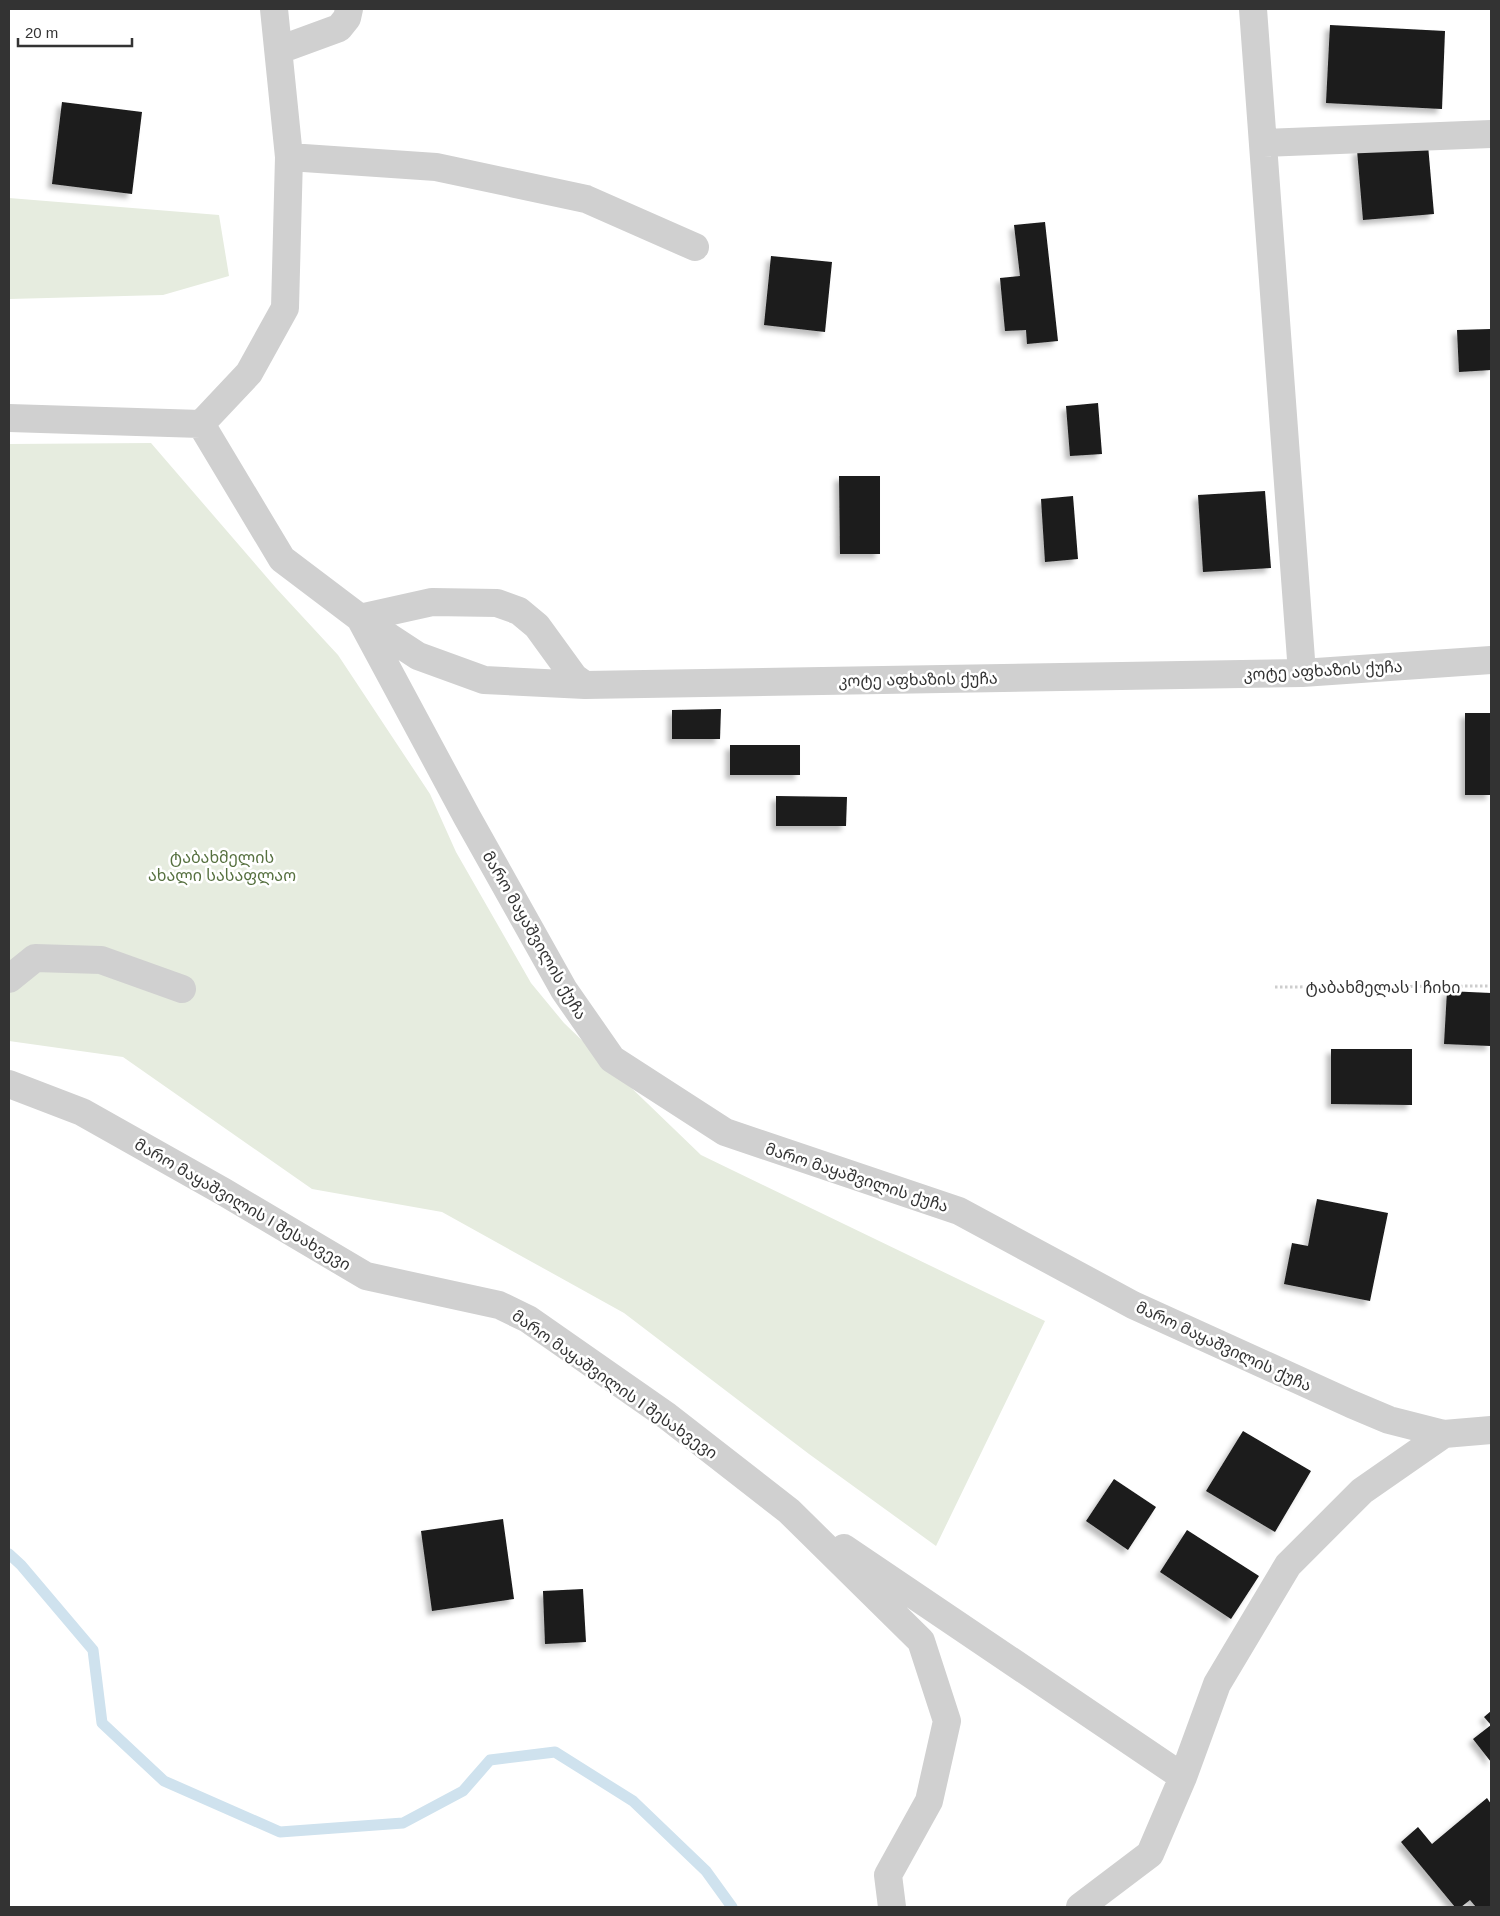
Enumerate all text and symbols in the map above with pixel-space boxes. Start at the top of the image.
scale bar [18,15,131,47]
text: 20 m [25,24,58,41]
street label: კოტე აფხაზის ქუჩა [1243,658,1403,684]
street label: კოტე აფხაზის ქუჩა [838,670,998,690]
street label: მარო მაყაშვილის ქუჩა [478,848,590,1023]
park label: ტაბახმელის ახალი სასაფლაო [148,849,296,886]
street label: ტაბახმელას I ჩიხი [1306,979,1460,998]
street label: მარო მაყაშვილის I შესახვევი [131,1135,354,1275]
street label: მარო მაყაშვილის ქუჩა [763,1140,950,1217]
street label: მარო მაყაშვილის ქუჩა [1133,1298,1314,1396]
street label: მარო მაყაშვილის I შესახვევი [508,1307,720,1464]

